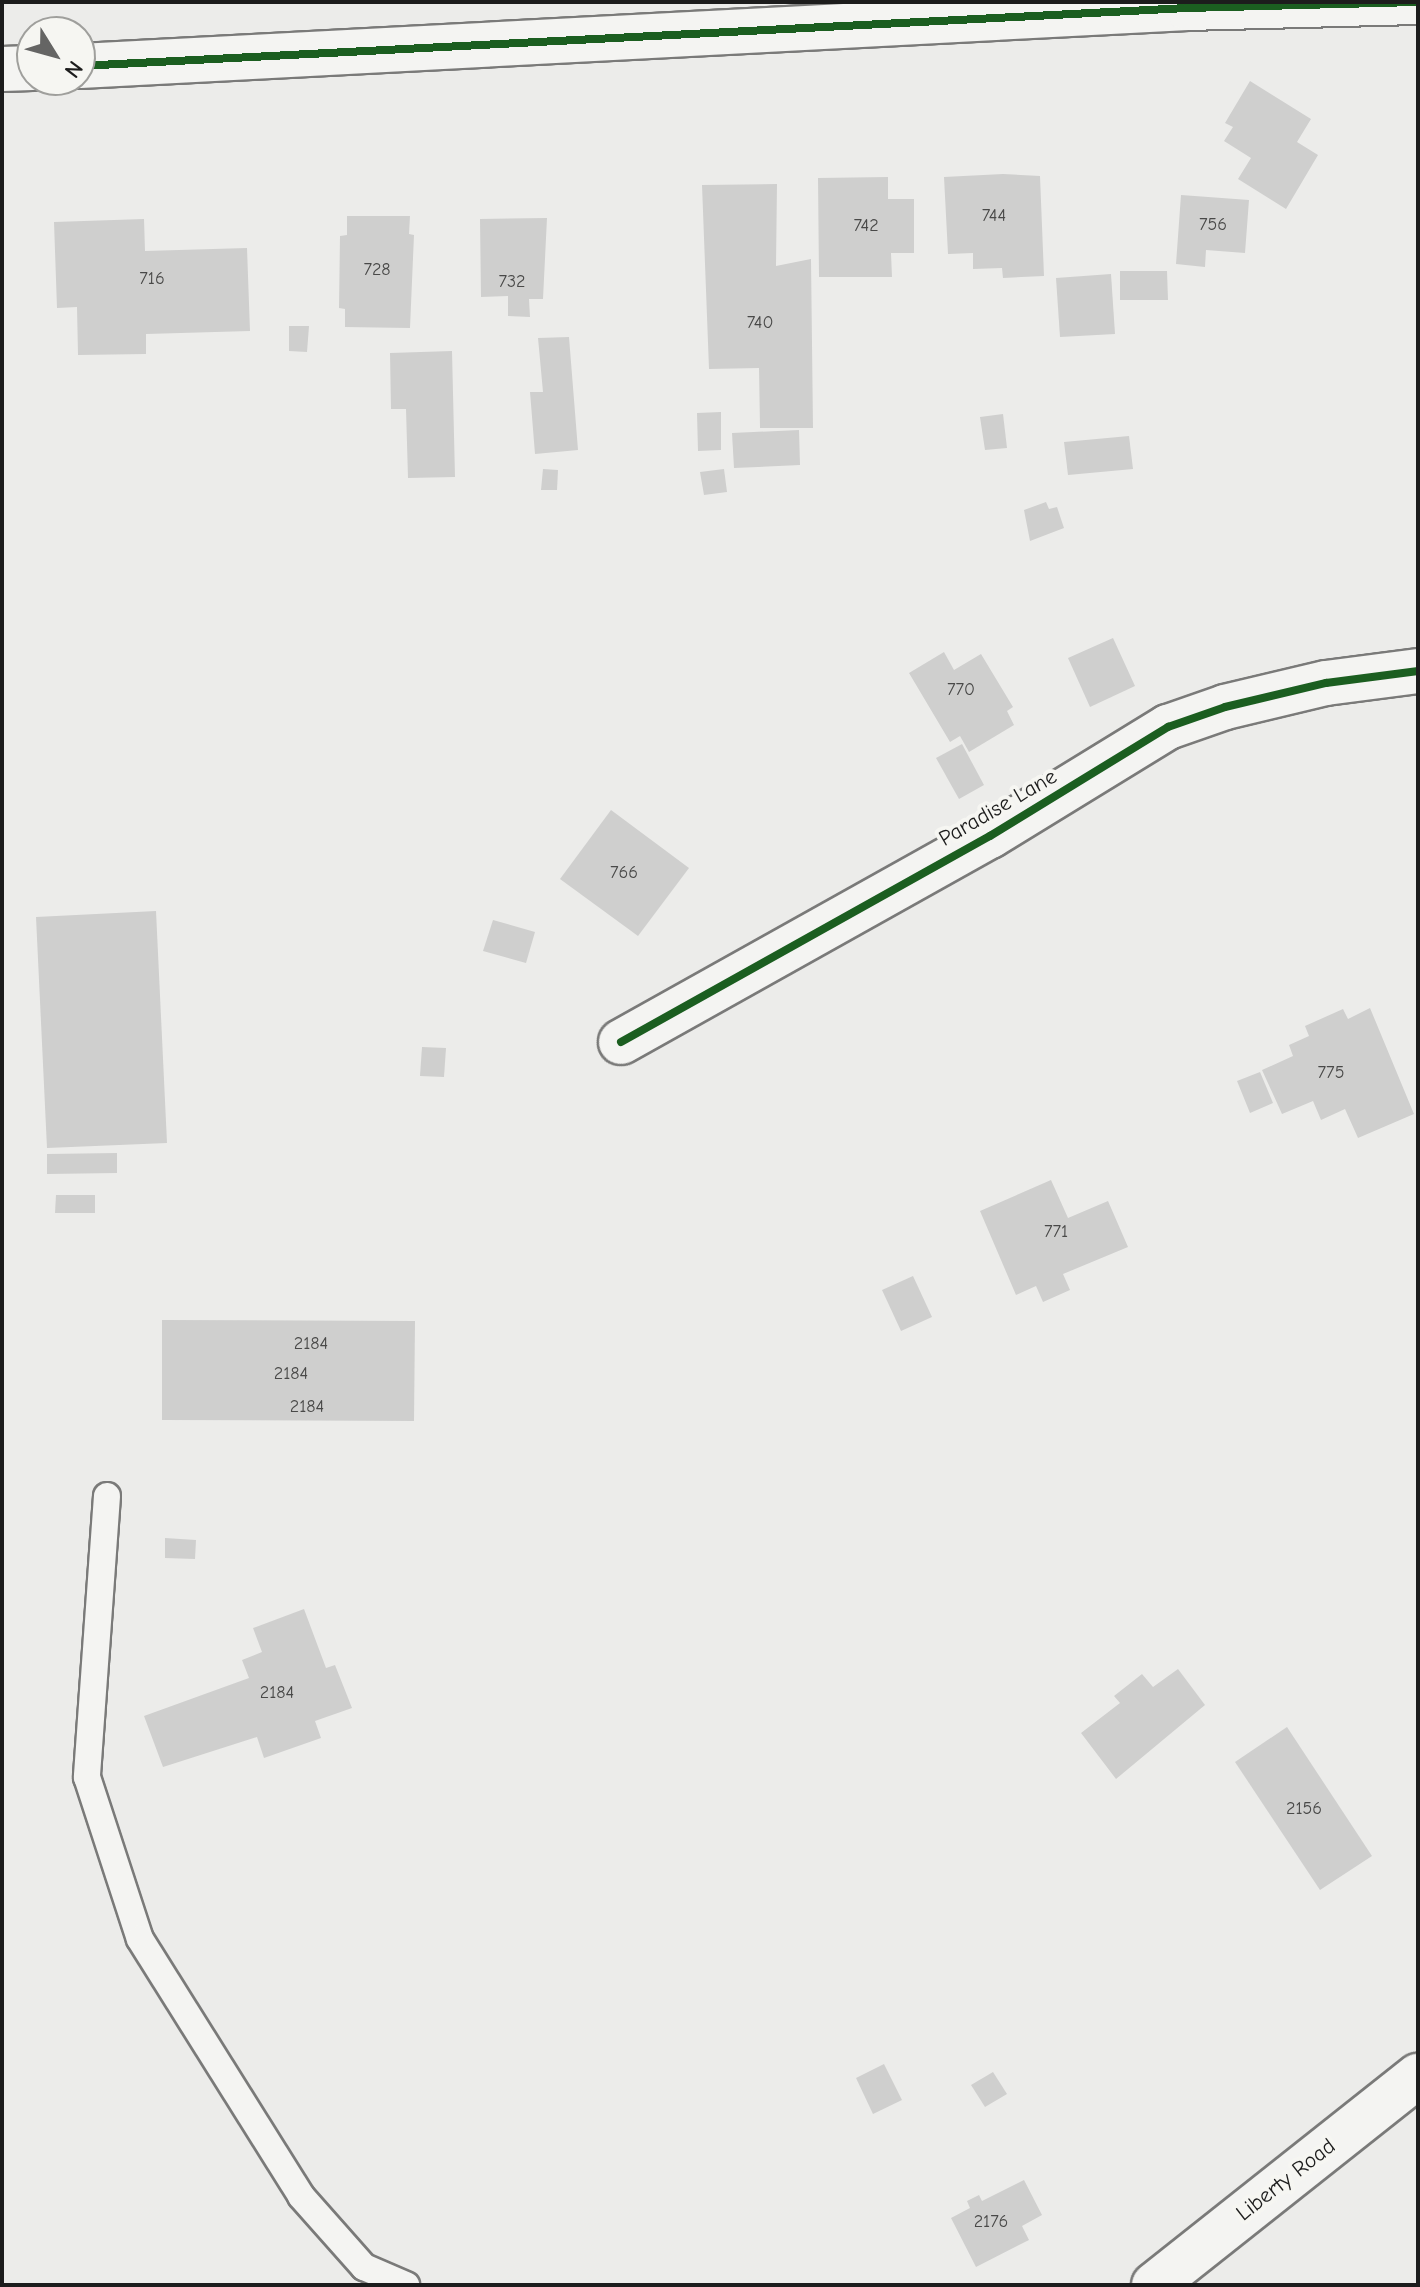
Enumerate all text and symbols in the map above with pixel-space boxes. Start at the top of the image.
north arrow [16,16,96,96]
text: N [59,56,88,83]
house number: 744 [982,205,1006,227]
house number: 756 [1199,214,1227,236]
house number: 742 [853,215,879,237]
house number: 728 [363,259,391,281]
house number: 716 [139,268,165,290]
house number: 732 [498,271,526,293]
house number: 740 [747,312,773,334]
house number: 770 [947,679,975,701]
street label: Paradise Lane [934,764,1062,852]
house number: 766 [610,862,638,884]
house number: 775 [1318,1062,1344,1084]
house number: 771 [1044,1221,1068,1243]
house number: 2184 [294,1333,328,1355]
house number: 2184 [274,1363,308,1385]
house number: 2184 [290,1396,324,1418]
house number: 2184 [260,1682,294,1704]
house number: 2156 [1286,1798,1322,1820]
street label: Liberty Road [1231,2133,1341,2227]
house number: 2176 [974,2211,1008,2233]

